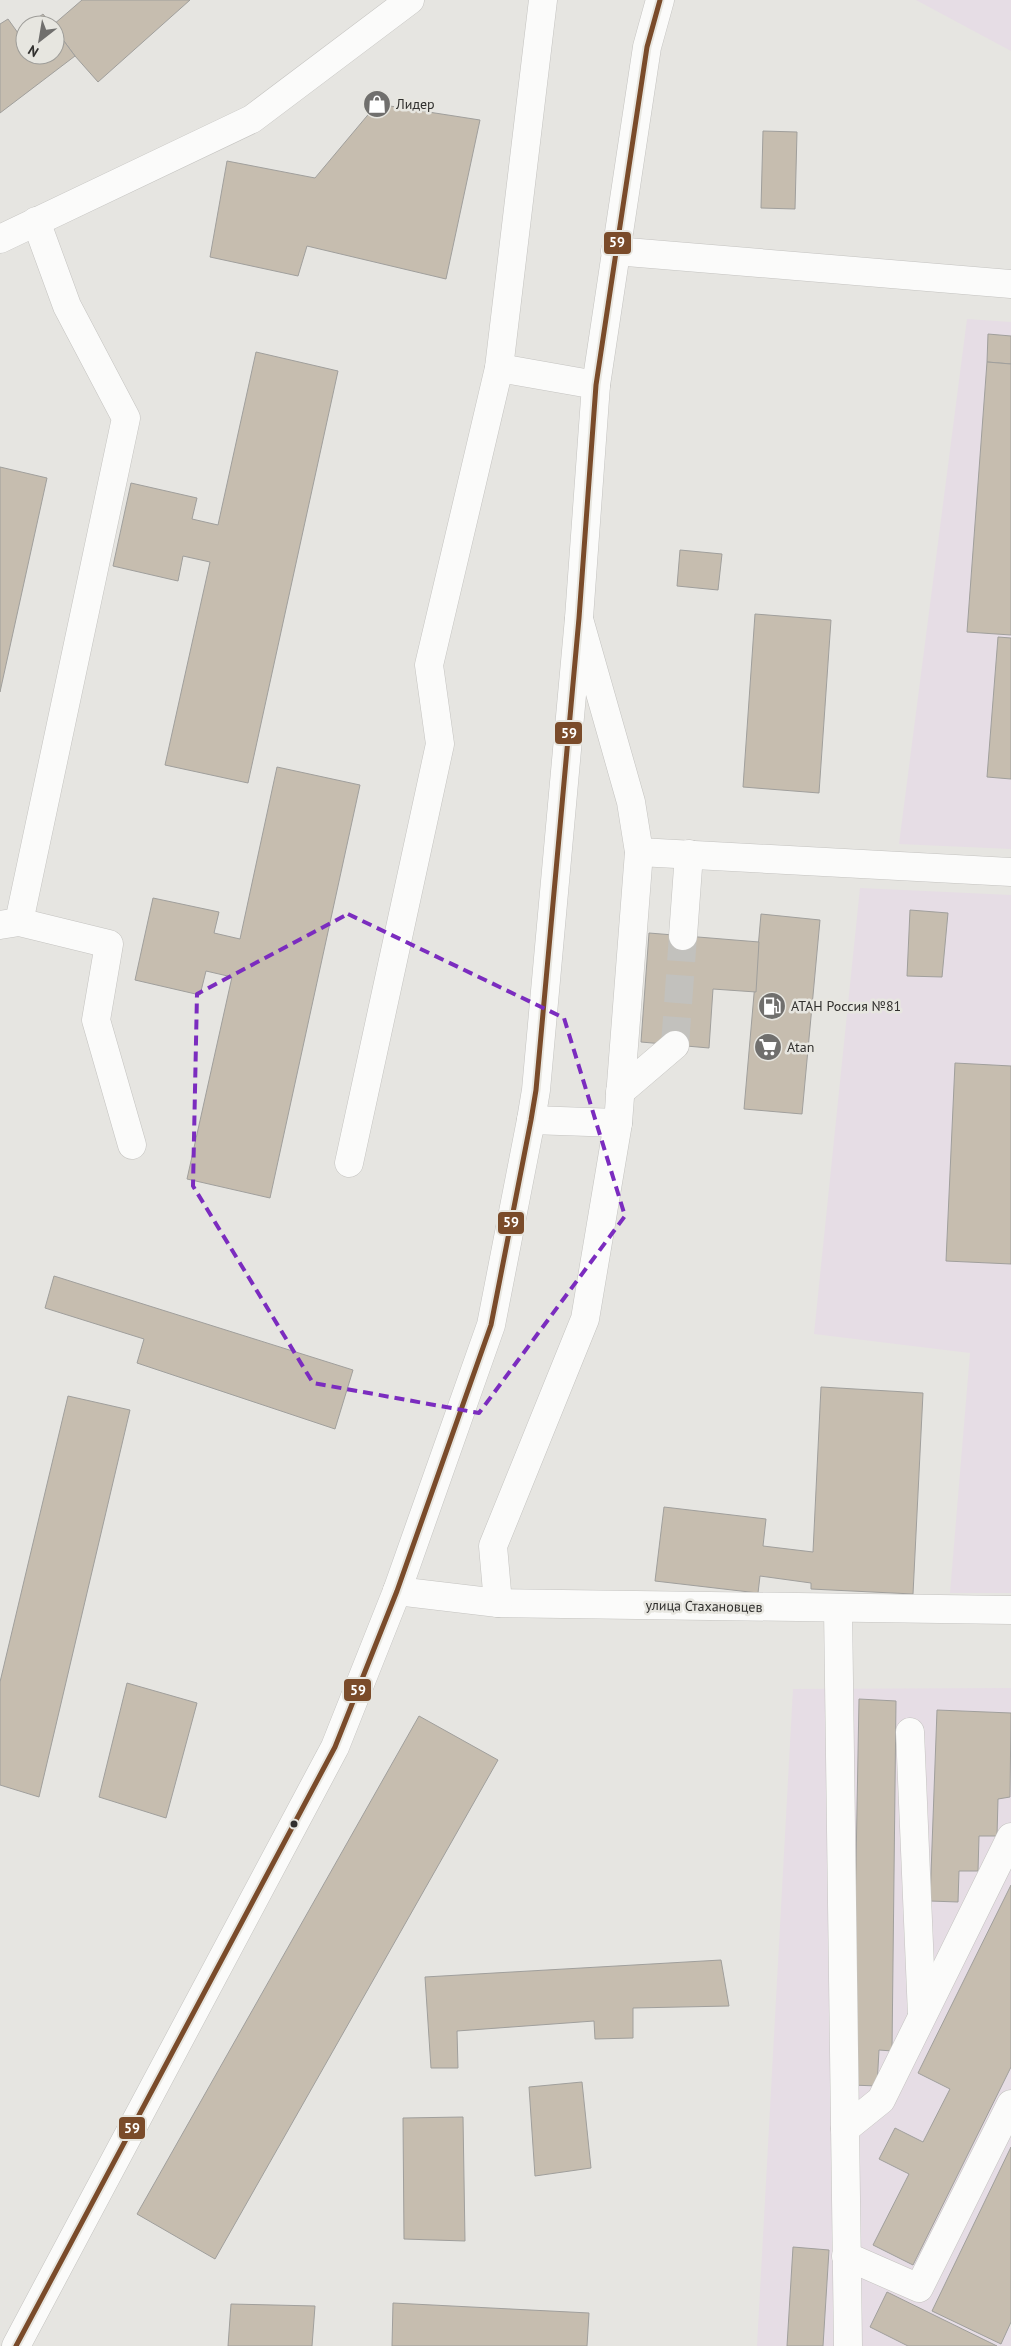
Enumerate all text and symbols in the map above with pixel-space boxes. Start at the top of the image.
north arrow [15,15,65,65]
text: N [25,41,42,61]
shop icon: Лидер [362,89,392,119]
place label: Лидер [395,95,435,113]
line badge: 59 [603,231,632,255]
text: 59 [609,233,625,251]
line badge: 59 [554,721,583,745]
text: 59 [561,724,577,742]
fuel station icon: АТАН Россия №81 [757,991,787,1021]
place label: АТАН Россия №81 [791,997,901,1015]
supermarket icon: Atan [753,1032,783,1062]
place label: Atan [787,1038,814,1056]
line badge: 59 [497,1211,525,1235]
text: 59 [503,1213,519,1231]
street label: улица Стахановцев [645,1596,763,1616]
line badge: 59 [343,1678,372,1702]
text: 59 [350,1681,366,1699]
unlabelled marker [289,1819,299,1829]
line badge: 59 [118,2116,146,2140]
text: 59 [124,2119,140,2137]

